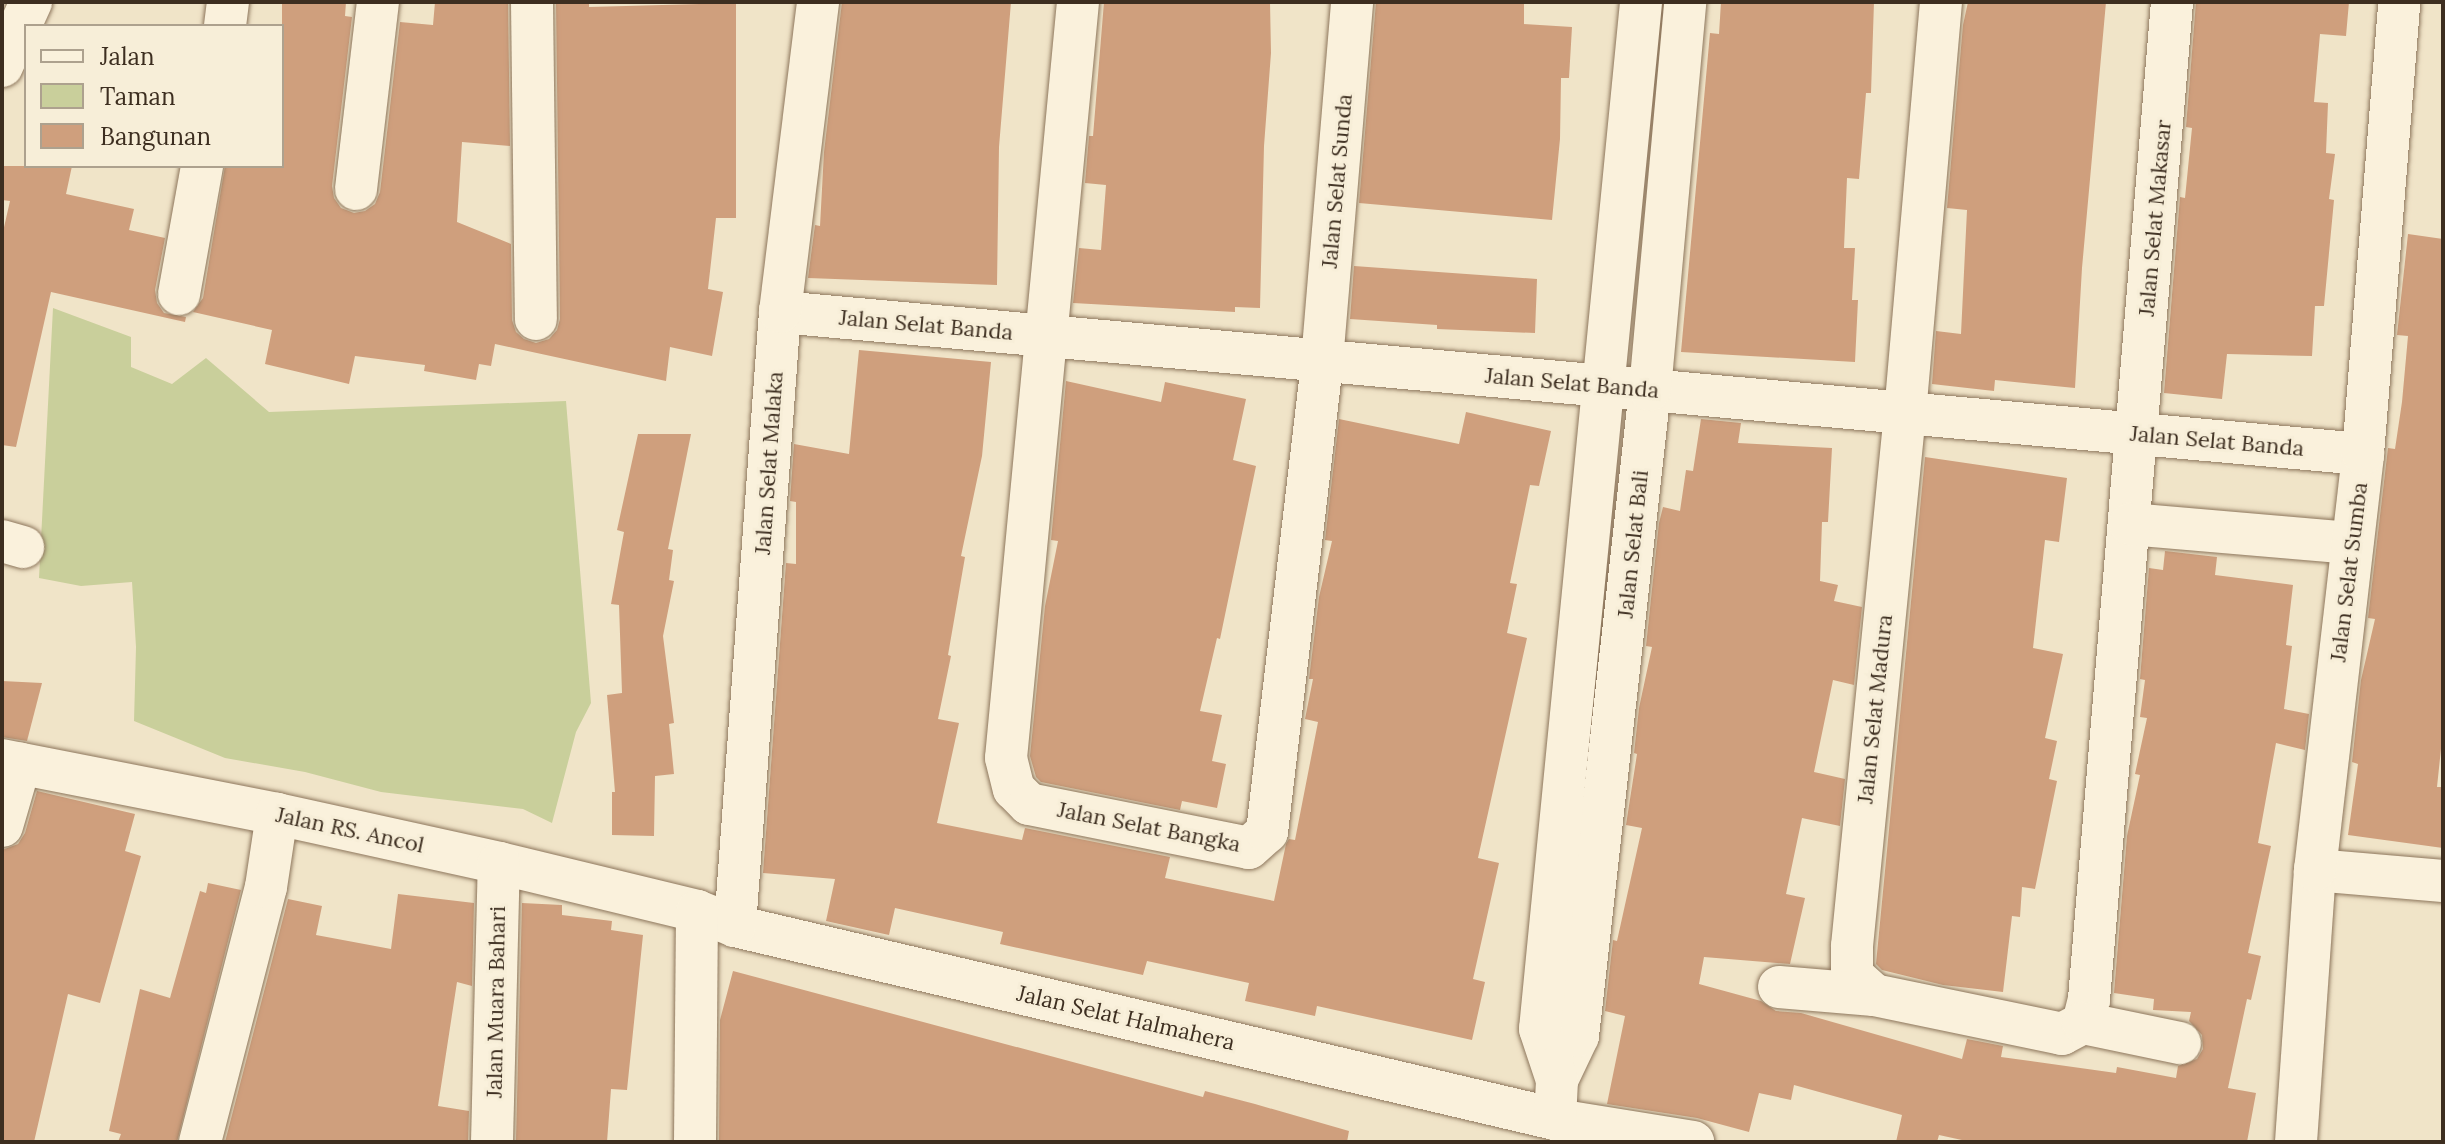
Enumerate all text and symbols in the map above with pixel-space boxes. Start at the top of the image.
legend [24,24,284,168]
text: Jalan [100,41,154,72]
text: Taman [100,81,176,112]
street label: Jalan Selat Sunda [1316,93,1358,269]
street label: Jalan Selat Makasar [2133,119,2177,317]
text: Bangunan [100,121,211,152]
street label: Jalan Selat Banda [838,304,1014,346]
street label: Jalan Selat Banda [1484,362,1660,404]
street label: Jalan Selat Malaka [749,370,789,556]
street label: Jalan Selat Banda [2129,420,2305,462]
street label: Jalan Selat Bali [1612,469,1654,619]
street label: Jalan Selat Sumba [2325,481,2373,663]
street label: Jalan Selat Madura [1852,613,1898,805]
street label: Jalan Selat Bangka [1055,796,1243,858]
street label: Jalan RS. Ancol [274,801,426,859]
street label: Jalan Muara Bahari [481,906,511,1098]
street label: Jalan Selat Halmahera [1015,980,1237,1056]

